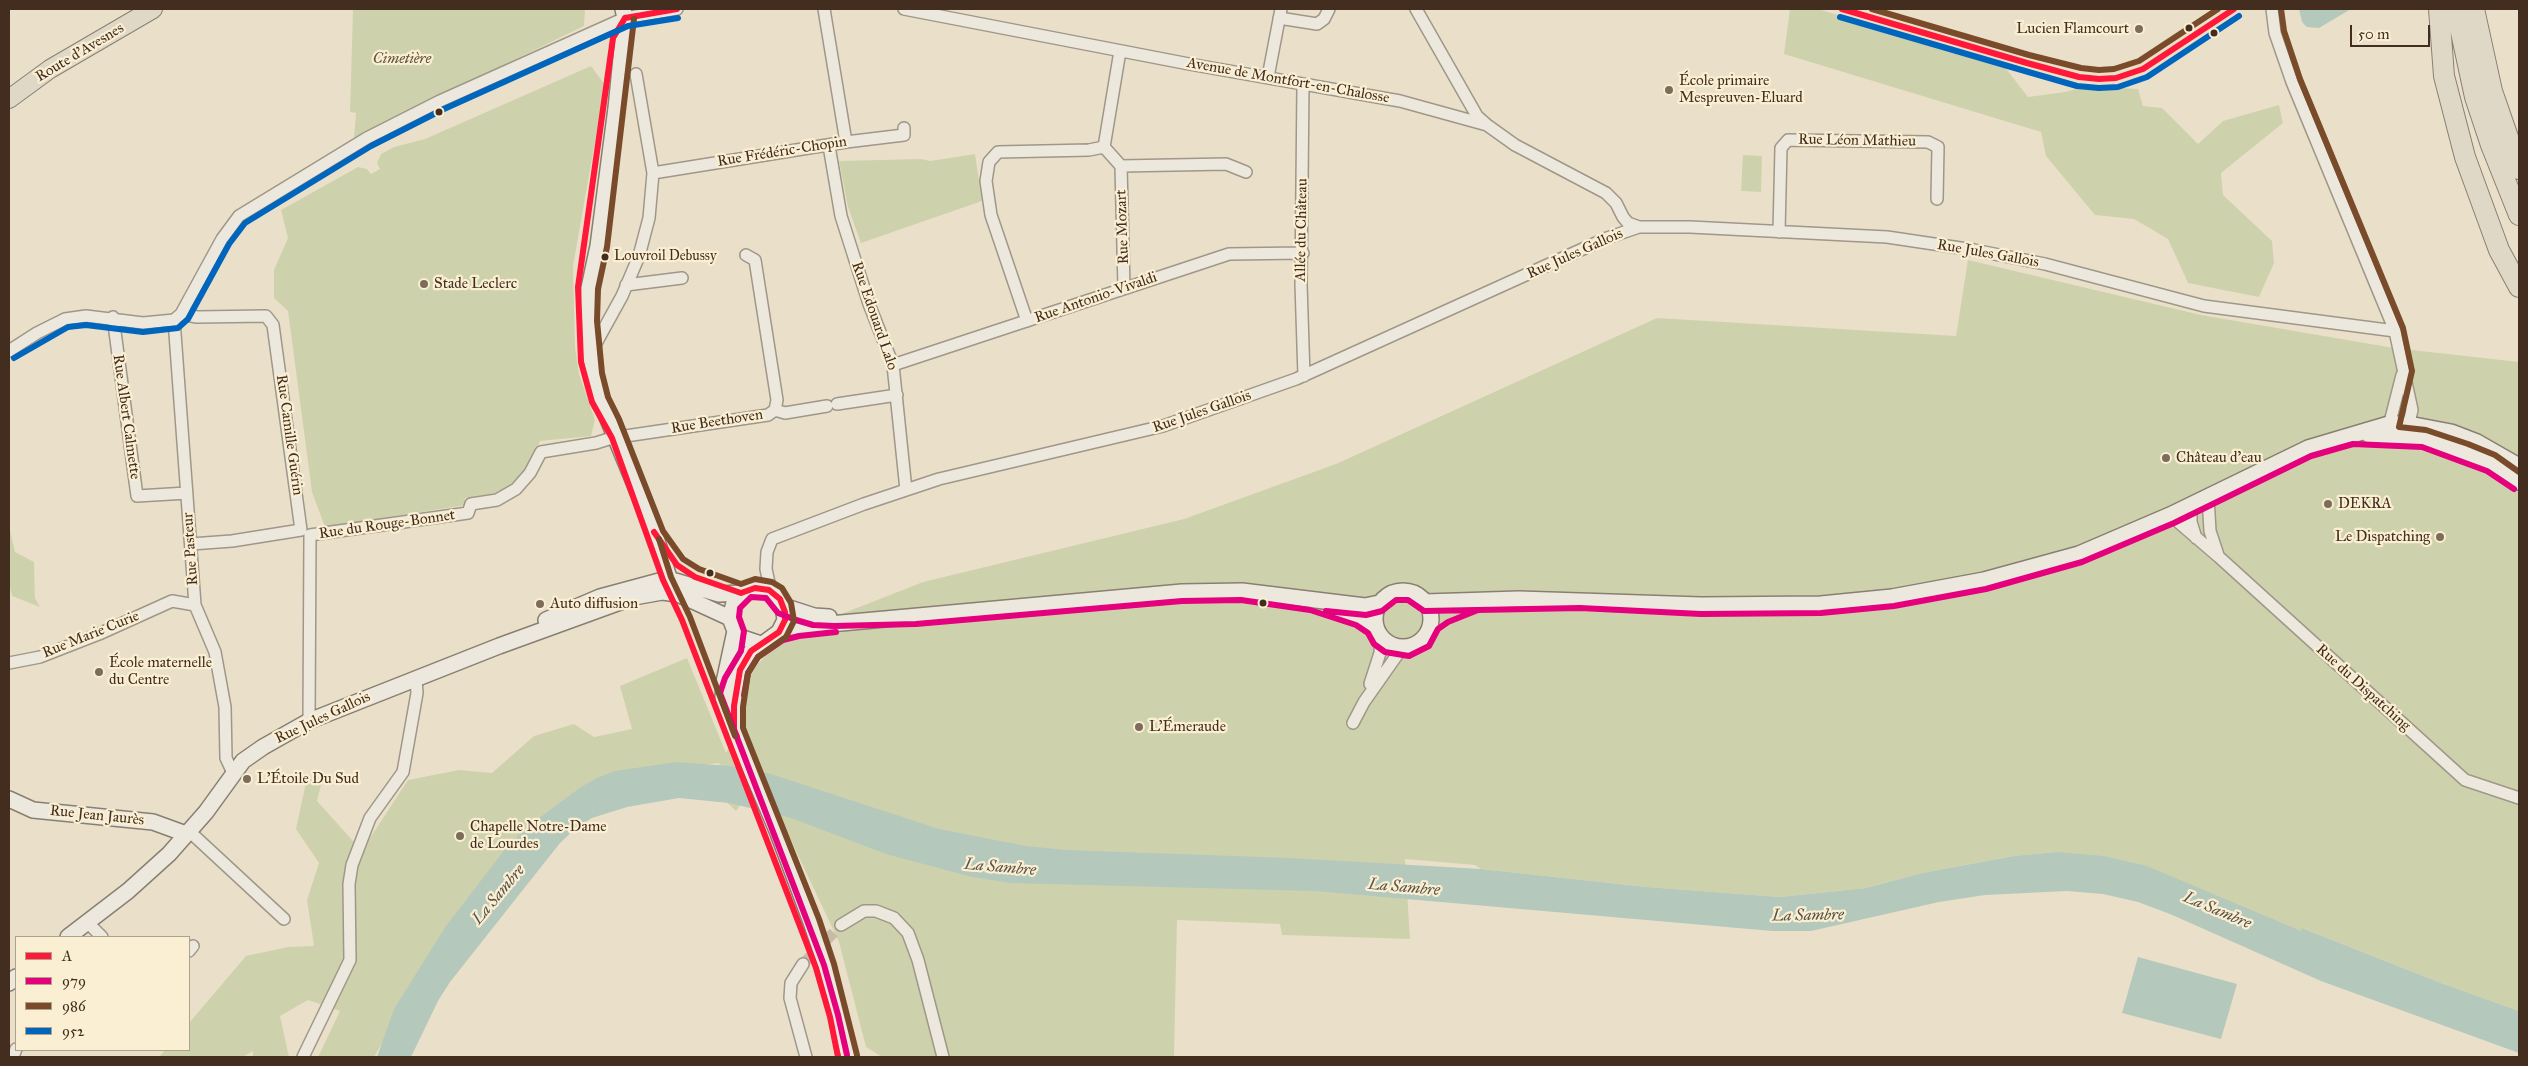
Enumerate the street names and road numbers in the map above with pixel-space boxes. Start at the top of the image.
street label: Route d'Avesnes [33,20,127,86]
street label: Avenue de Montfort-en-Chalosse [1185,54,1391,108]
street label: Rue Léon Mathieu [1798,131,1916,151]
street label: Rue Frédéric-Chopin [716,133,848,171]
street label: Allée du Château [1292,178,1312,282]
street label: Rue Mozart [1113,189,1133,265]
street label: Rue Jules Gallois [1524,225,1626,283]
street label: Rue Jules Gallois [1936,236,2040,272]
street label: Rue Edouard Lalo [847,259,901,373]
street label: Rue Antonio-Vivaldi [1032,269,1160,327]
street label: Rue Albert Calmette [108,353,144,481]
street label: Rue Camille Guérin [272,373,306,497]
street label: Rue Jules Gallois [1150,387,1254,437]
street label: Rue Beethoven [670,406,764,438]
street label: Rue du Rouge-Bonnet [318,507,456,543]
street label: Rue Pasteur [179,512,203,586]
street label: Rue Marie Curie [40,607,142,663]
street label: Rue du Dispatching [2312,641,2414,735]
street label: Rue Jules Gallois [272,688,374,748]
street label: Rue Jean Jaurès [49,802,145,830]

